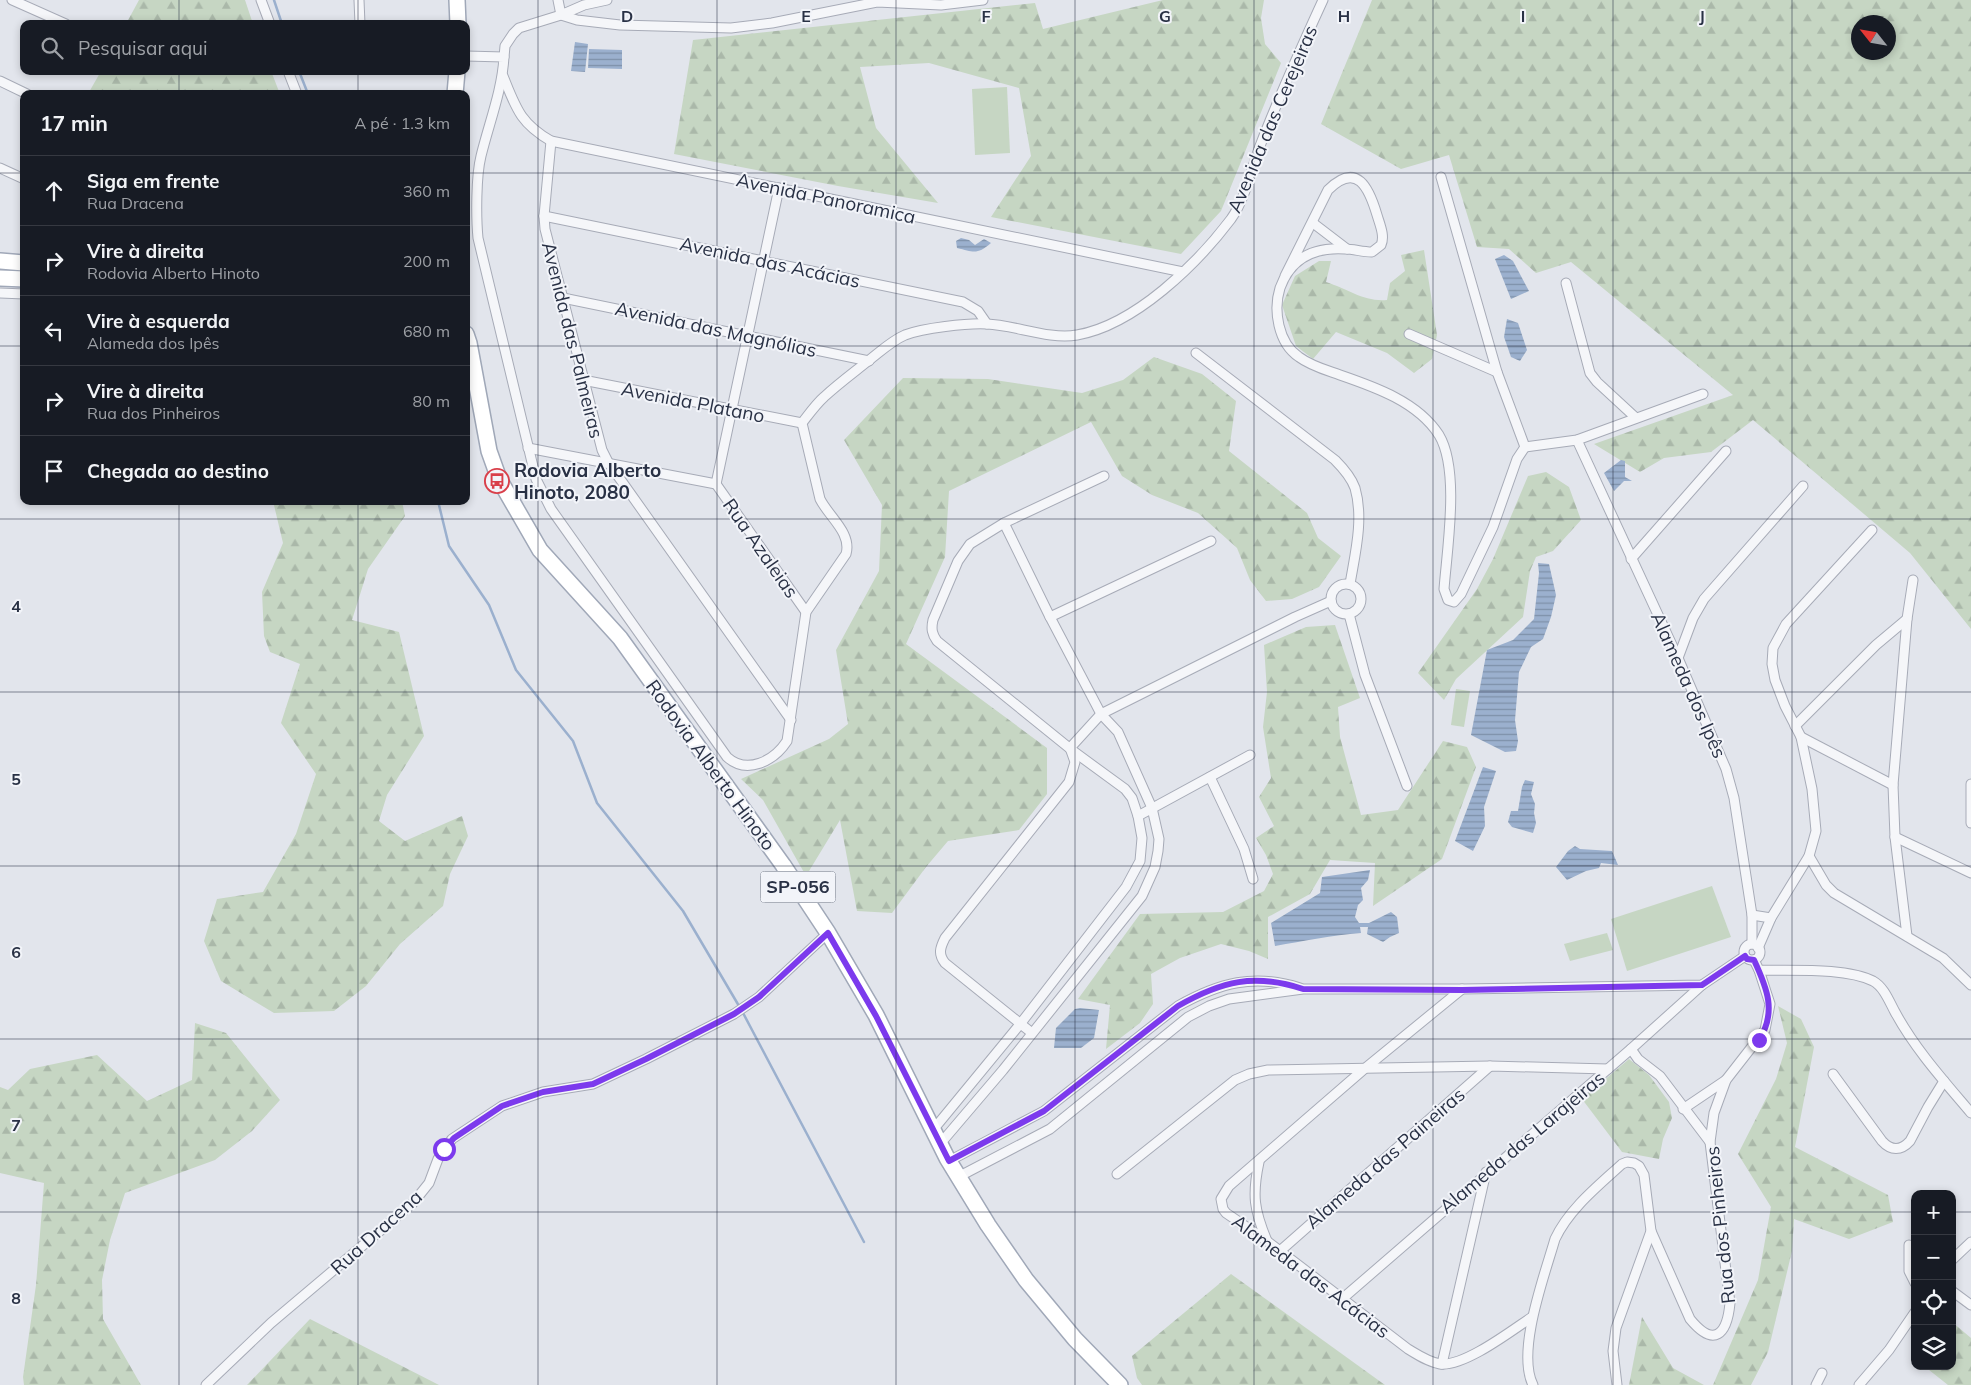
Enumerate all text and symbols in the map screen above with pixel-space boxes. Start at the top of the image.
text: D [621,6,633,26]
text: E [801,6,811,26]
text: F [981,6,991,26]
text: G [1159,6,1171,26]
text: H [1338,6,1350,26]
text: I [1521,6,1525,26]
text: J [1699,6,1705,26]
north arrow [1851,15,1896,60]
search box [20,20,470,75]
street label: Avenida das Cerejeiras [1222,22,1322,216]
icon: search [38,34,66,62]
text: Pesquisar aqui [78,36,208,60]
text: 17 min [40,110,108,136]
text: A pé · 1.3 km [354,113,450,133]
street label: Avenida Panoramica [734,167,918,229]
text: Siga em frente [87,169,219,193]
icon: ahead [40,177,68,205]
text: 360 m [403,181,450,201]
text: Rua Dracena [87,193,184,213]
street label: Avenida das Acácias [678,231,862,293]
text: Vire à direita [87,239,204,263]
street label: Avenida das Palmeiras [537,239,609,441]
icon: right [40,247,68,275]
text: 200 m [403,251,450,271]
text: Rodovia Alberto Hinoto [87,263,260,283]
street label: Avenida das Magnólias [613,296,819,362]
text: Vire à esquerda [87,309,230,333]
icon: left [40,317,68,345]
text: 680 m [403,321,450,341]
text: Alameda dos Ipês [87,333,220,353]
street label: Avenida Platano [619,376,767,428]
text: Vire à direita [87,379,204,403]
icon: right [40,387,68,415]
text: 80 m [413,391,450,411]
text: Rua dos Pinheiros [87,403,220,423]
icon: arrive [40,457,68,485]
place label: Rodovia Alberto Hinoto, 2080 [514,458,661,504]
text: Chegada ao destino [87,459,269,483]
bus stop icon: Rodovia Alberto Hinoto, 2080 [484,468,510,494]
street label: Rua Azaleias [718,494,804,602]
text: 4 [11,596,21,616]
street label: Alameda dos Ipês [1646,608,1732,762]
street label: Rodovia Alberto Hinoto [641,675,781,855]
text: 5 [11,769,21,789]
road number: SP-056 [760,872,836,902]
text: 6 [11,942,21,962]
route end [1748,1029,1771,1052]
street label: Alameda das Larajeiras [1434,1066,1610,1218]
street label: Alameda das Paineiras [1300,1082,1470,1234]
text: 7 [11,1115,21,1135]
route start [433,1138,456,1161]
street label: Rua dos Pinheiros [1700,1145,1740,1305]
street label: Rua Dracena [325,1185,427,1279]
map controls [1911,1190,1956,1370]
button: + [1911,1190,1956,1235]
street label: Alameda das Acácias [1227,1209,1395,1343]
button: − [1911,1235,1956,1280]
button: locate [1911,1280,1956,1325]
text: 8 [11,1288,21,1308]
button: layers [1911,1325,1956,1370]

